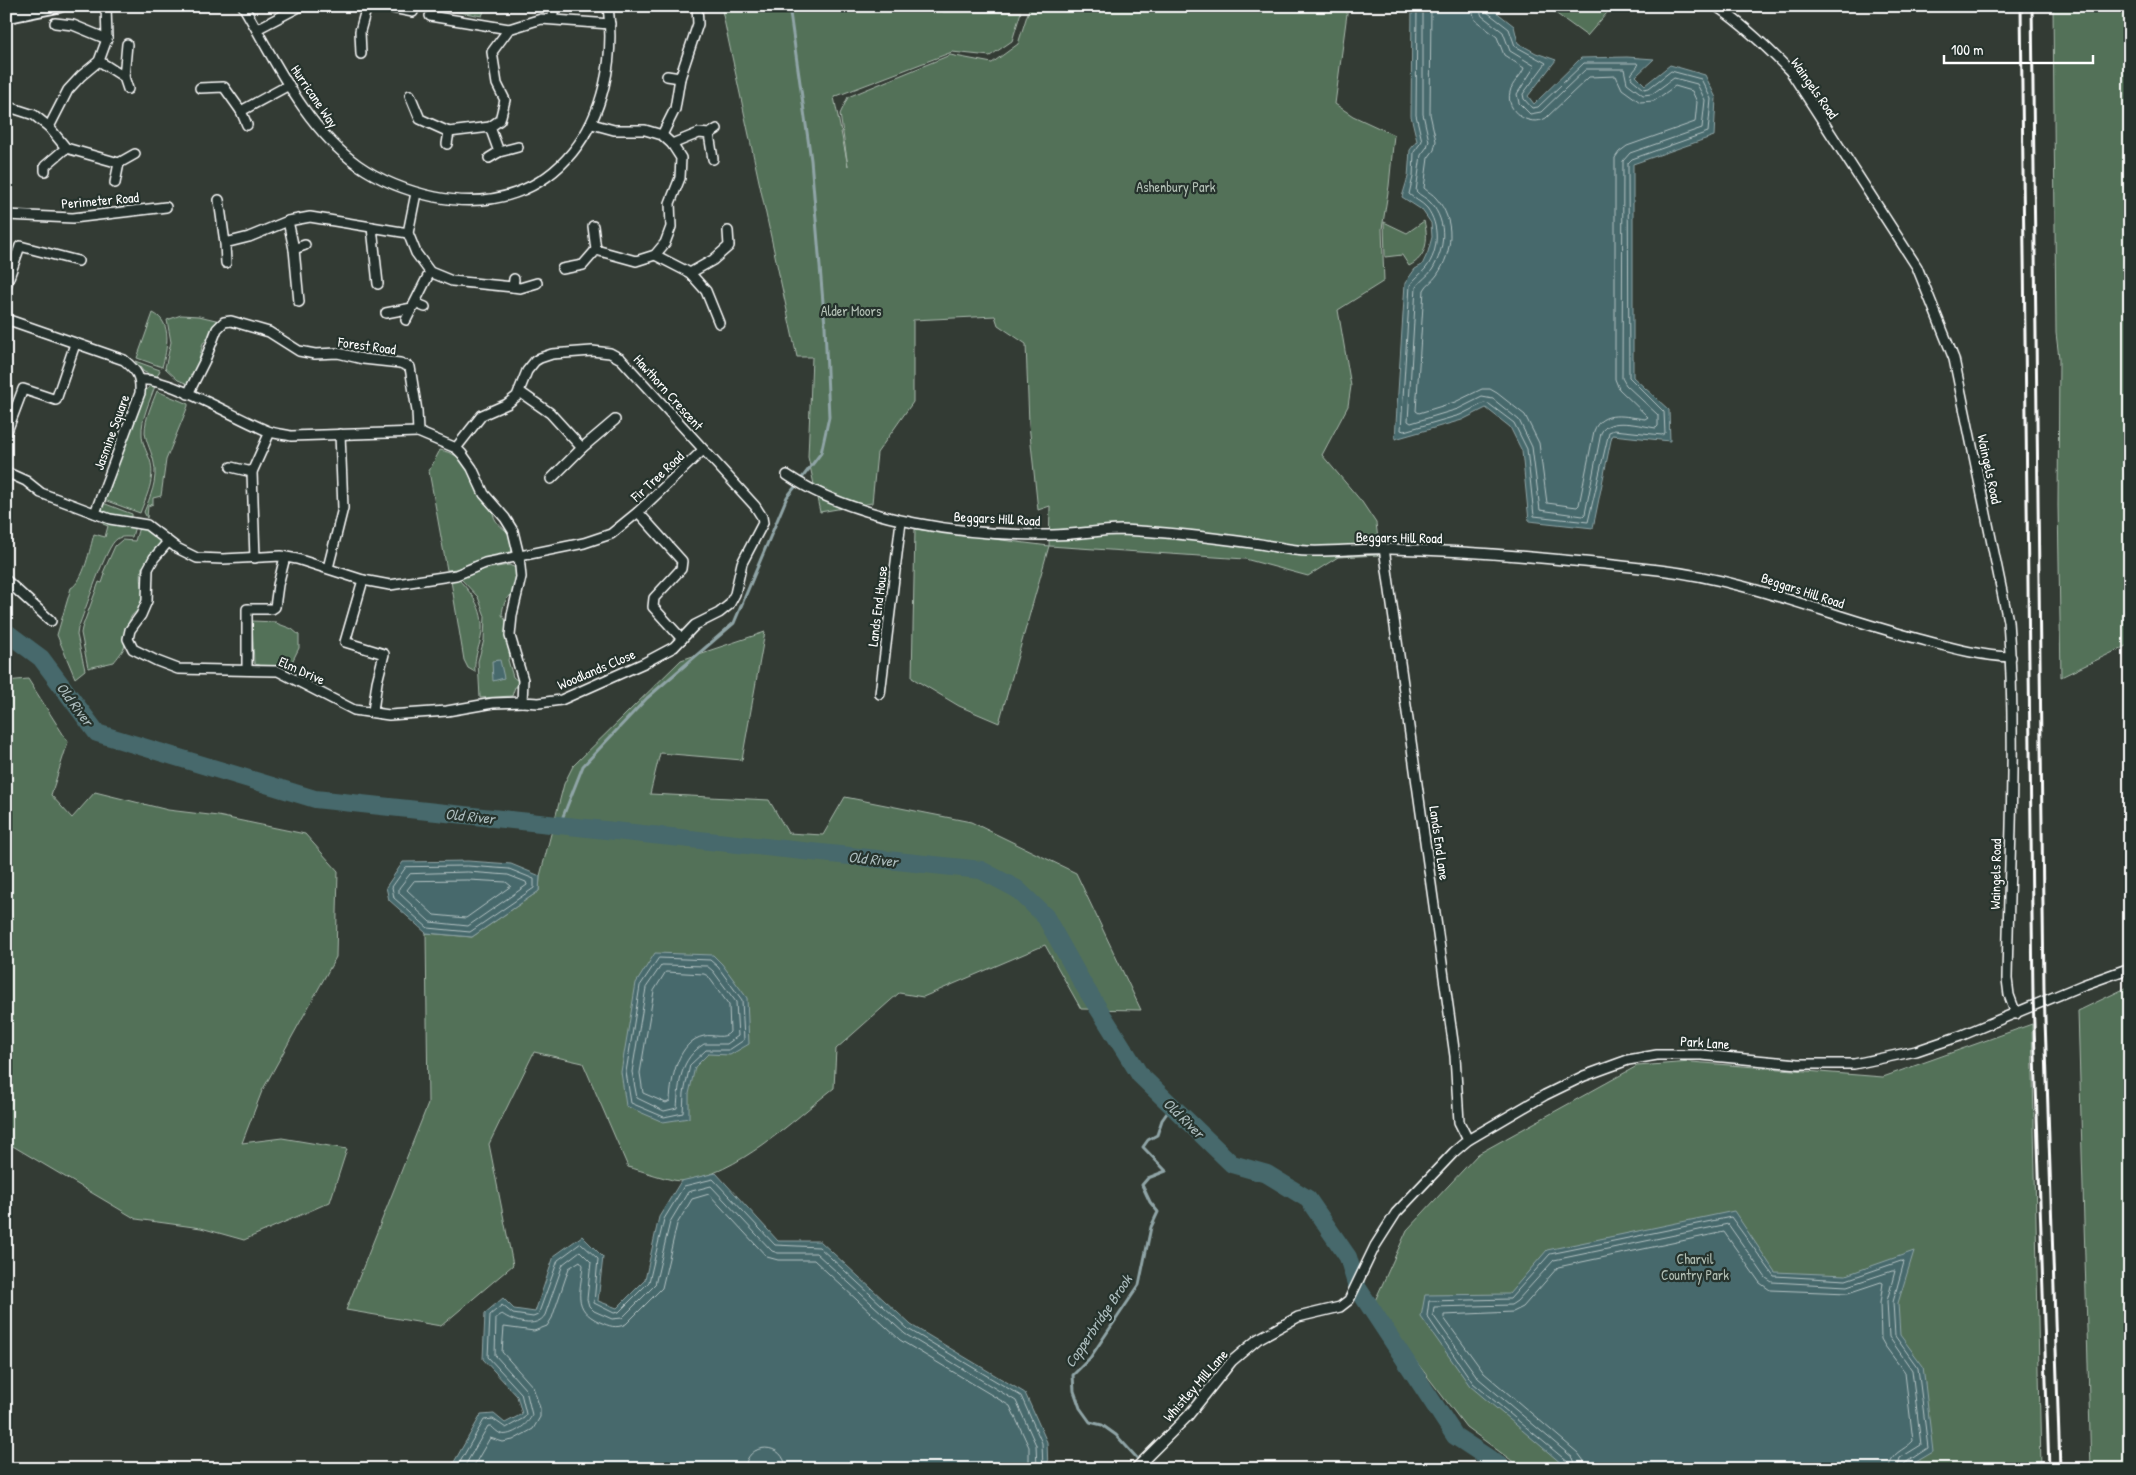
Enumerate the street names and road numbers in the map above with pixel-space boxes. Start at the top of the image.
street label: Waingels Road [1786,54,1843,123]
street label: Hurricane Way [286,61,343,132]
street label: Perimeter Road [60,187,140,213]
street label: Forest Road [336,331,398,359]
street label: Hawthorn Crescent [630,350,708,434]
street label: Jasmine Square [89,391,134,473]
street label: Waingels Road [1972,432,2007,506]
street label: Fir Tree Road [626,446,688,506]
street label: Beggars Hill Road [953,506,1041,531]
street label: Beggars Hill Road [1356,527,1443,548]
street label: Lands End House [863,564,891,647]
street label: Beggars Hill Road [1759,568,1848,614]
street label: Woodlands Close [554,644,638,694]
street label: Elm Drive [276,651,329,689]
street label: Lands End Lane [1425,805,1455,882]
street label: Waingels Road [1985,838,2006,910]
street label: Park Lane [1680,1031,1731,1053]
street label: Whistley Mill Lane [1158,1345,1233,1426]

